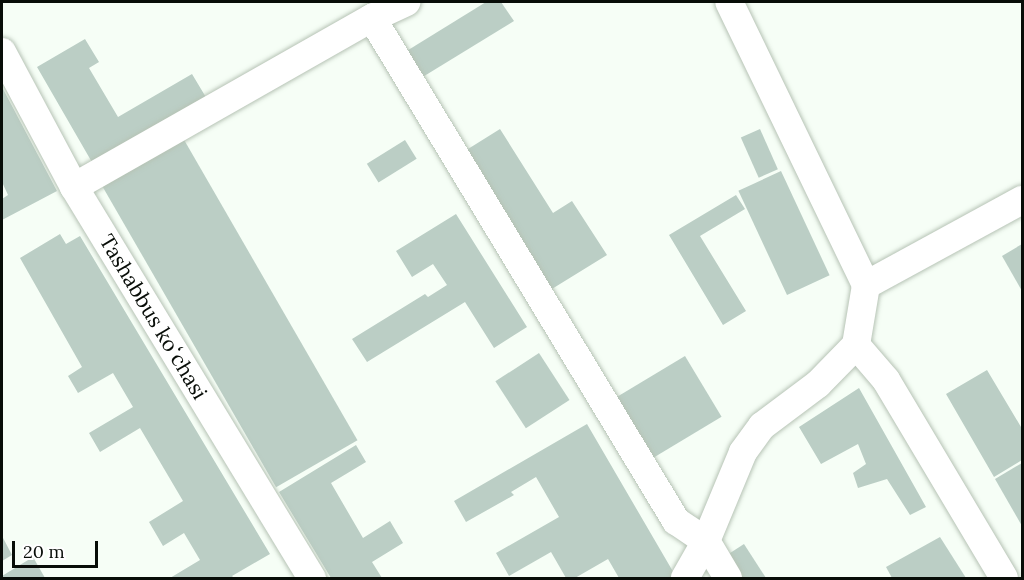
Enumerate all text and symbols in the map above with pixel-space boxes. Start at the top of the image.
street label: Tashabbus koʻchasi [94,230,212,404]
scale bar [15,529,100,567]
text: 20 m [23,540,65,563]

